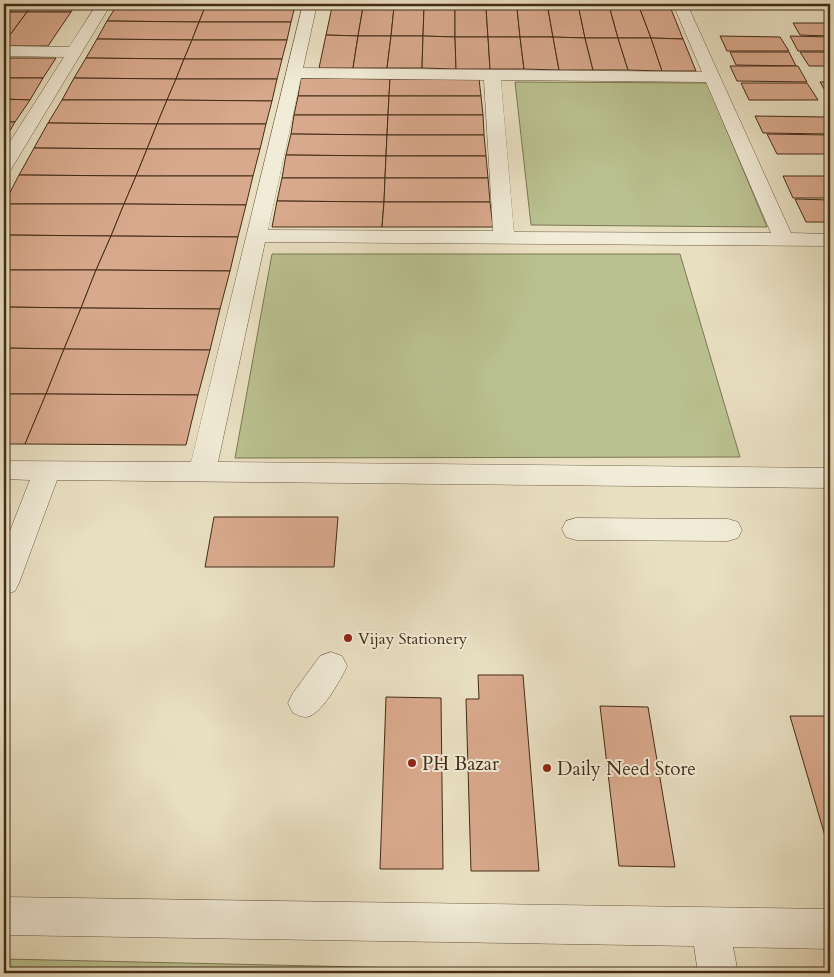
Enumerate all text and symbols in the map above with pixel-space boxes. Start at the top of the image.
place label: Vijay Stationery [358,628,468,650]
marker: Vijay Stationery [342,632,354,644]
place label: PH Bazar [422,751,499,777]
place label: Daily Need Store [557,756,696,782]
marker: PH Bazar [406,757,418,769]
marker: Daily Need Store [541,762,553,774]

